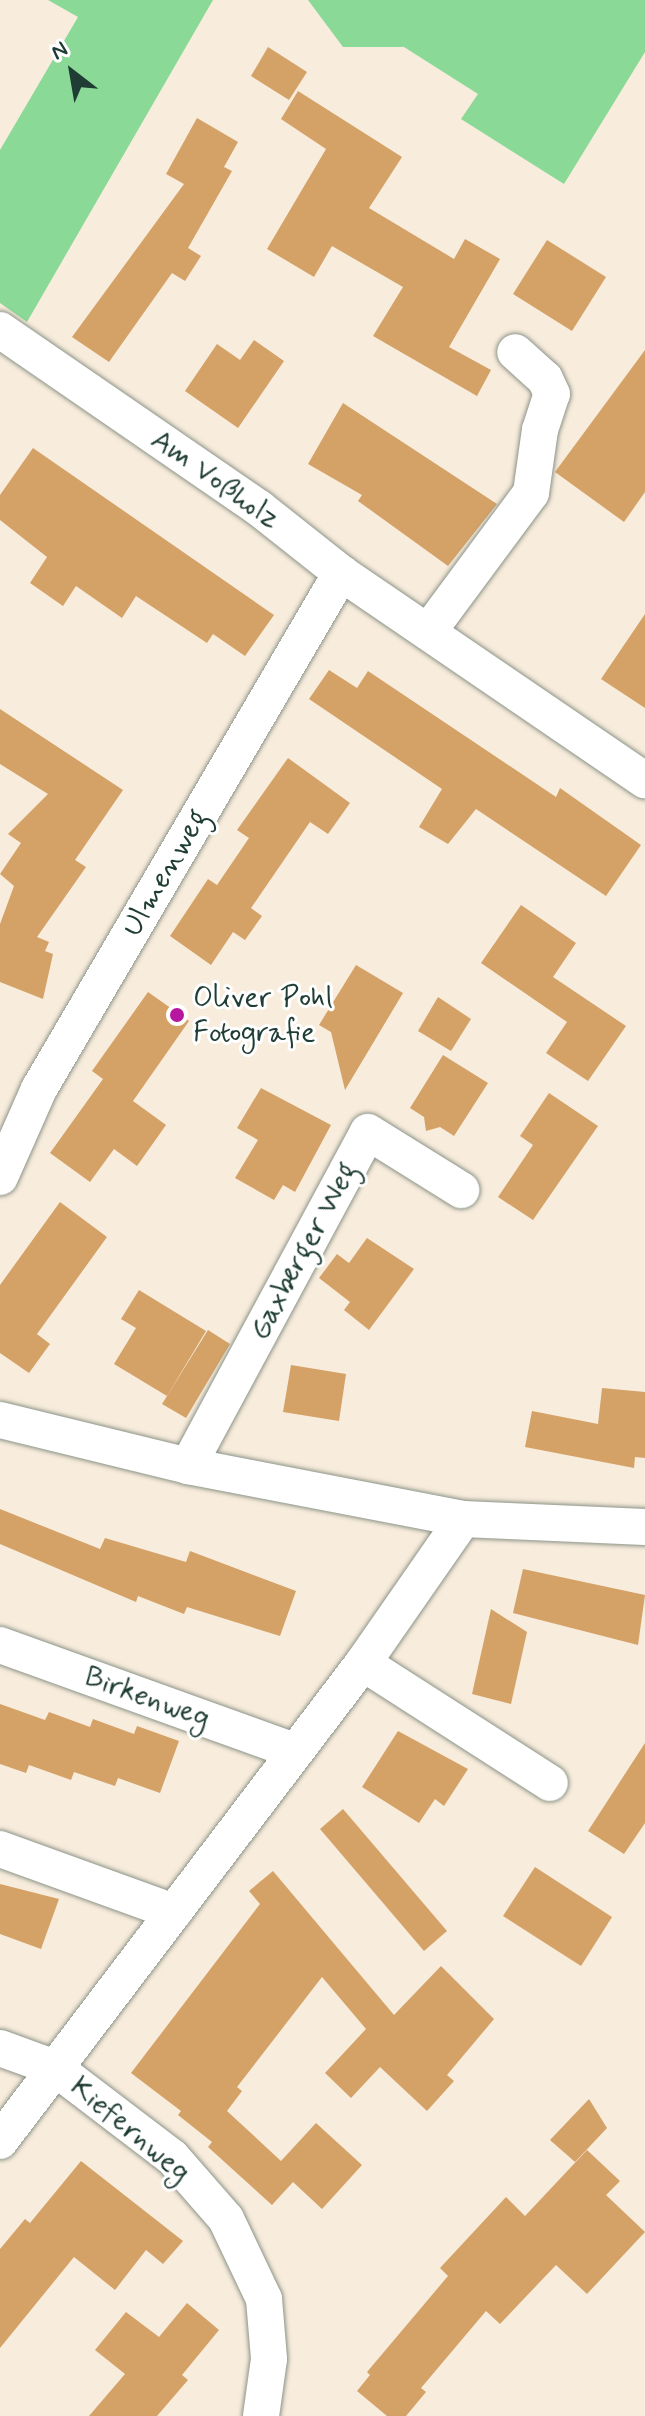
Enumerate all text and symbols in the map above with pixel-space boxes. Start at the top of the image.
north arrow [32,32,112,112]
text: N [46,36,73,67]
street label: Am Voßholz [144,423,286,537]
street label: Ulmenweg [115,803,217,943]
place label: Oliver Pohl Fotografie [193,980,327,1050]
marker: Oliver Pohl Fotografie [168,1006,186,1024]
street label: Gaxberger Weg [242,1156,366,1346]
street label: Birkenweg [79,1659,215,1737]
street label: Kiefernweg [62,2069,198,2191]

